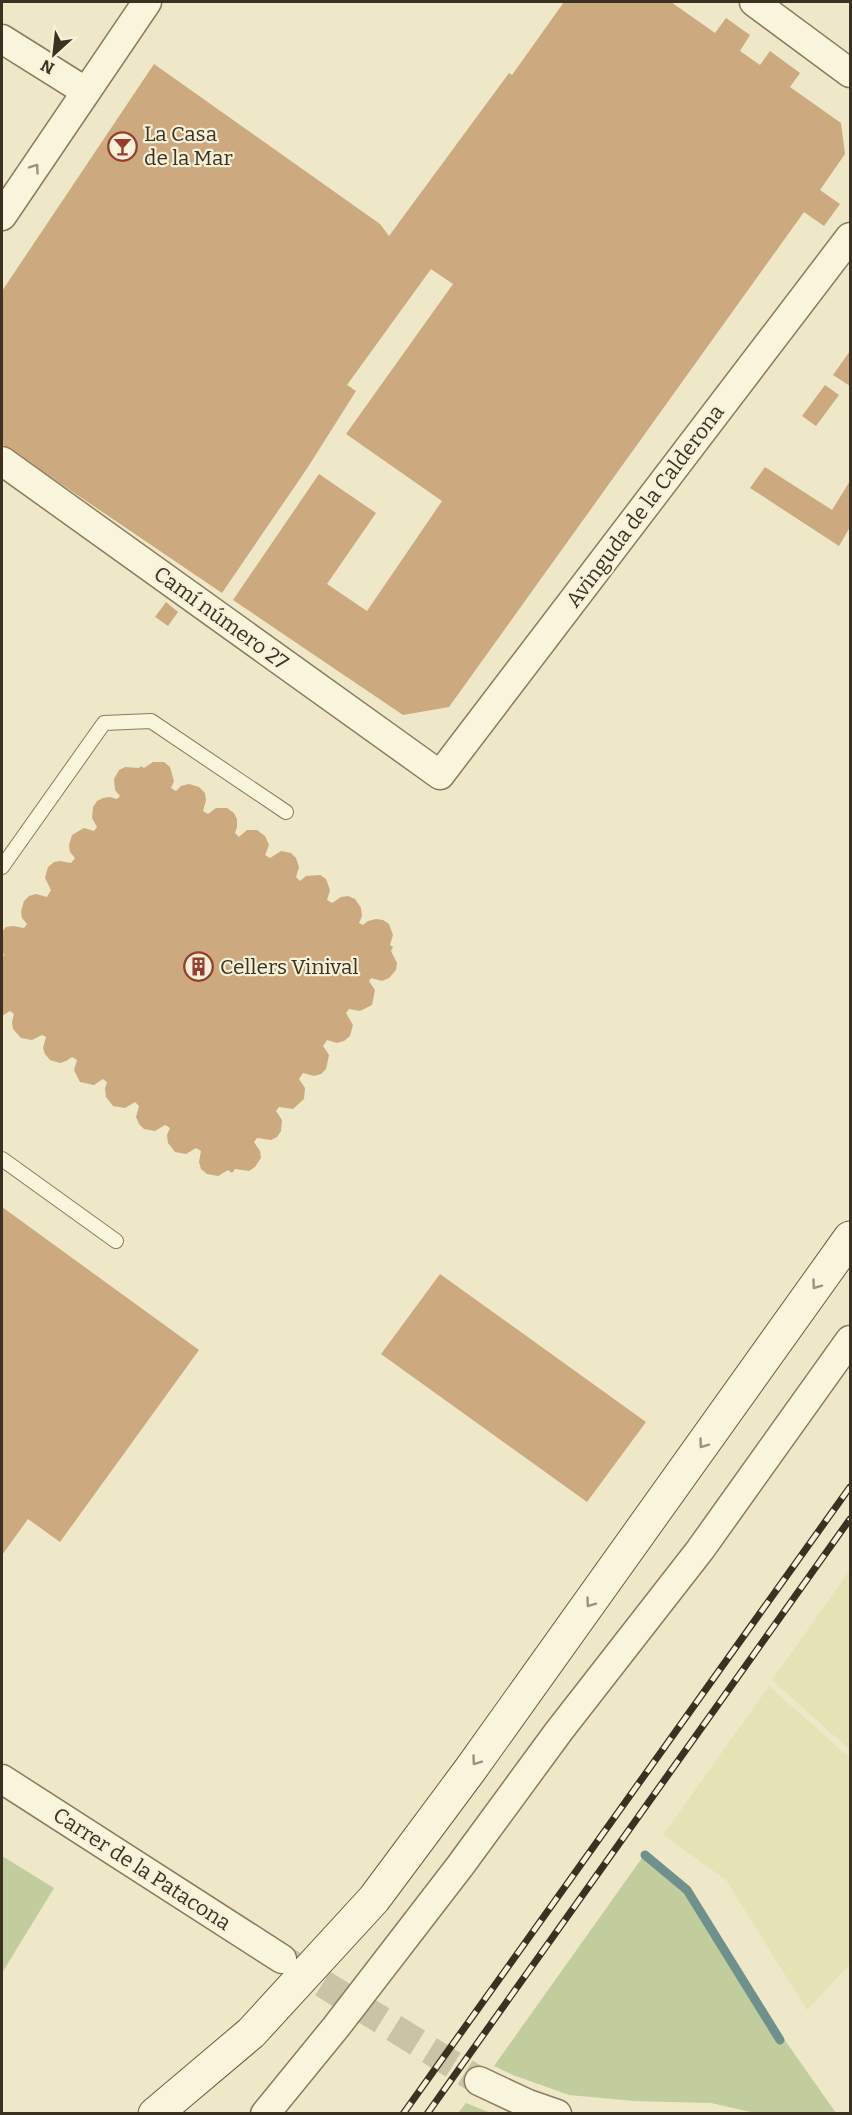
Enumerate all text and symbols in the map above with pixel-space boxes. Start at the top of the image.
north arrow [24,24,84,84]
text: N [38,56,57,78]
place label: La Casa de la Mar [144,121,233,171]
bar icon: La Casa de la Mar [107,130,139,162]
one-way arrow [28,163,39,174]
street label: Avinguda de la Calderona [560,399,730,612]
street label: Camí número 27 [149,561,294,676]
building icon: Cellers Vinival [183,951,215,983]
place label: Cellers Vinival [220,954,359,980]
one-way arrow [813,1279,824,1290]
one-way arrow [699,1437,710,1448]
one-way arrow [586,1596,597,1607]
one-way arrow [473,1755,484,1766]
street label: Carrer de la Patacona [48,1802,236,1936]

